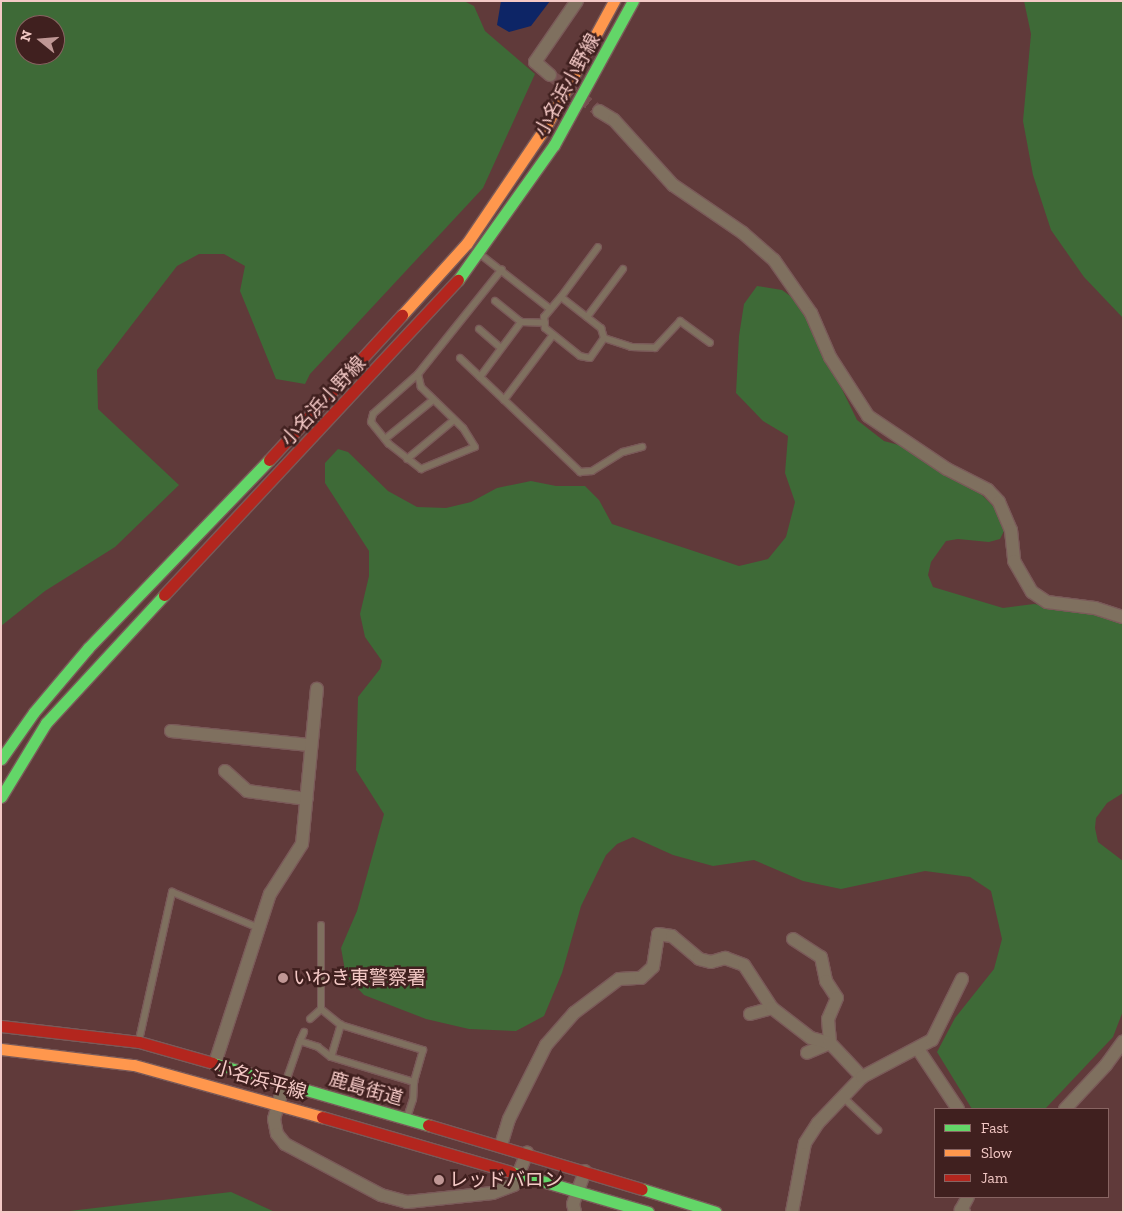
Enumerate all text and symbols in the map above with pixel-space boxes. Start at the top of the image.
north arrow [15,15,65,65]
text: N [16,28,36,43]
street label: 小名浜小野線 [529,30,605,140]
street label: 小名浜小野線 [276,352,370,450]
place label: いわき東警察署 [293,967,426,989]
marker: いわき東警察署 [277,972,289,984]
street label: 小名浜平線 [211,1056,309,1104]
street label: 鹿島街道 [326,1068,406,1110]
legend [934,1108,1109,1198]
text: Fast [981,1119,1009,1137]
text: Slow [981,1144,1012,1162]
place label: レッドバロン [449,1169,563,1191]
text: Jam [981,1169,1008,1187]
marker: レッドバロン [433,1174,445,1186]

